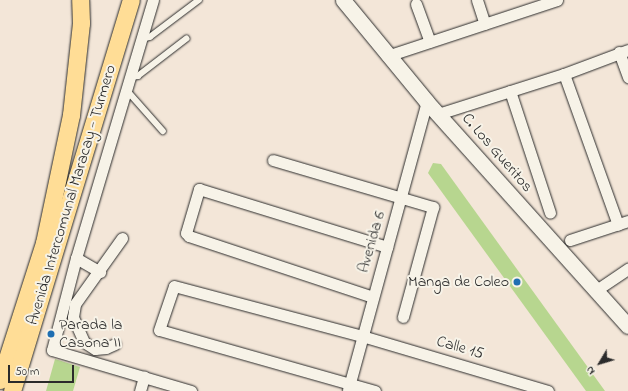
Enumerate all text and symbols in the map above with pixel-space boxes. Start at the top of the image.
street label: Avenida Intercomunal Maracay - Turmero [23,63,121,327]
street label: C. Los Gueritos [457,110,537,196]
street label: Avenida 6 [354,209,390,275]
place label: Manga de Coleo [408,272,509,292]
marker: Manga de Coleo [512,277,522,287]
place label: Parada la Casona II [59,315,123,353]
marker: Parada la Casona II [46,329,56,339]
street label: Calle 15 [434,332,486,364]
north arrow [580,343,620,383]
scale bar [10,357,76,383]
text: 50 m [15,363,39,381]
text: N [582,363,599,378]

